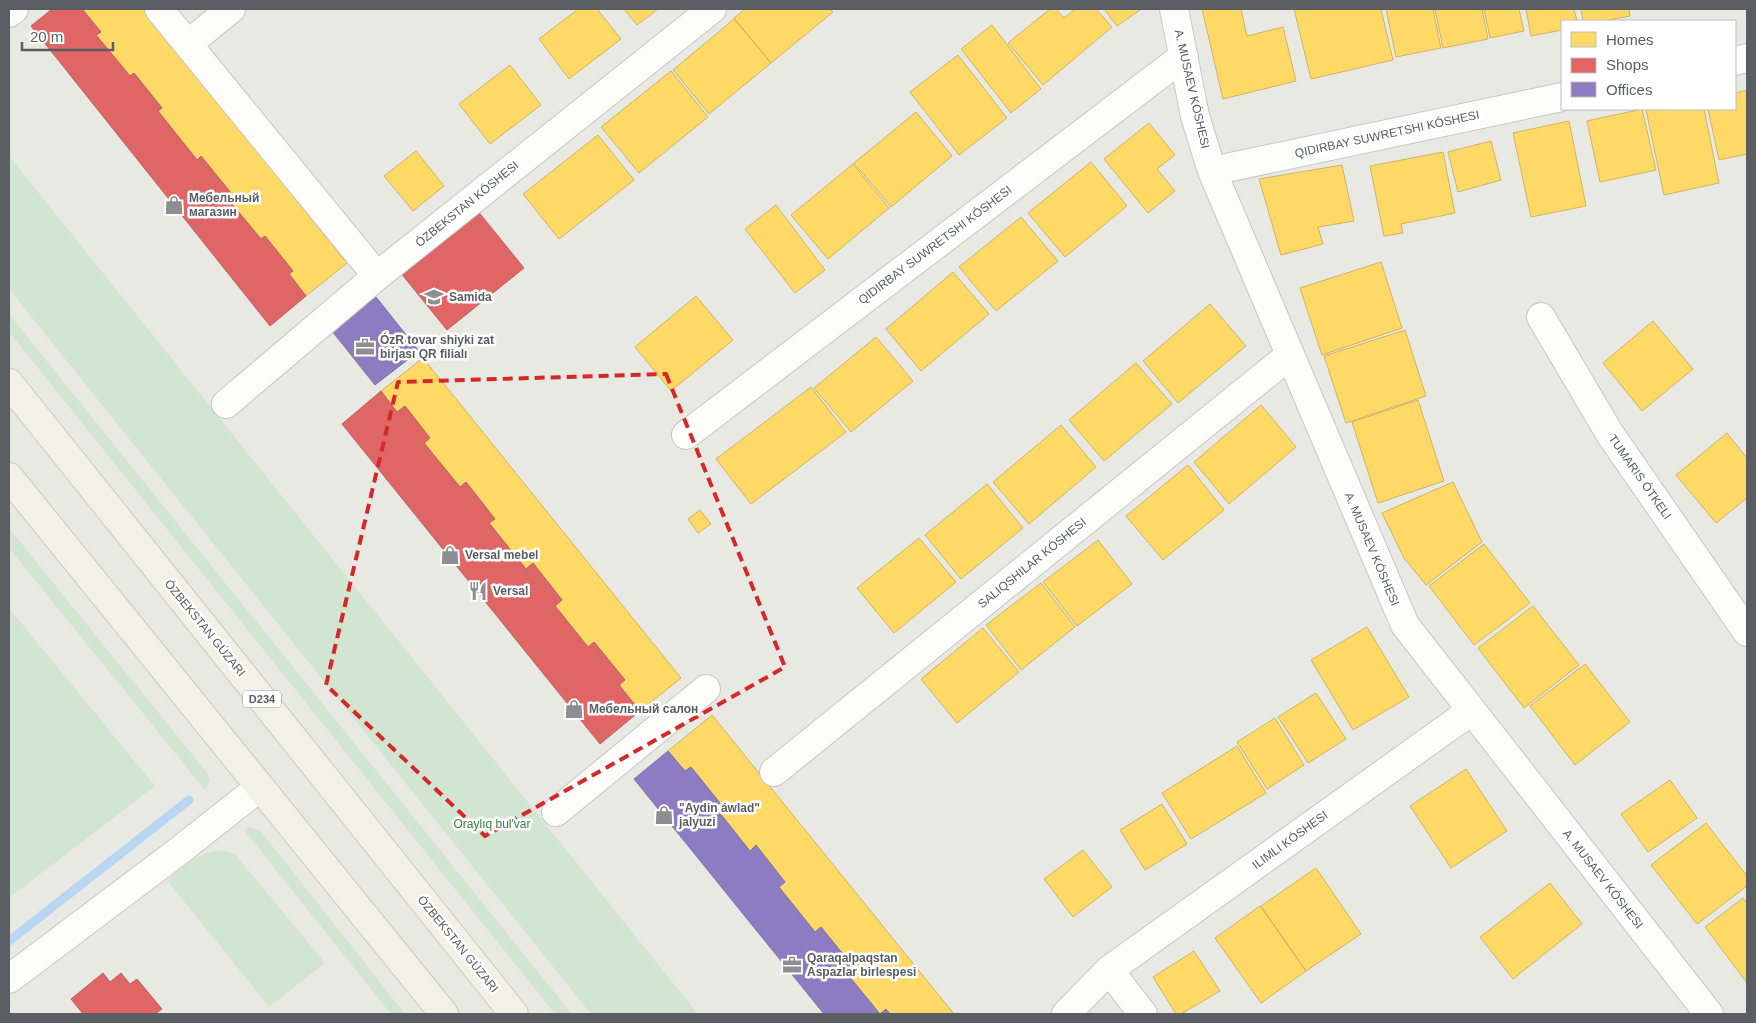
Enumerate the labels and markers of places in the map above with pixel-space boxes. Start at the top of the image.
place label: Мебельный магазин [189,191,259,219]
shop icon: Мебельный магазин [163,194,185,216]
school or university icon: Samida [423,286,445,308]
place label: Samida [449,290,492,304]
place label: ÓzR tovar shiyki zat birjası QR filialı [380,332,494,361]
office icon: ÓzR tovar shiyki zat birjası QR filialı [354,336,376,358]
shop icon: Versal mebel [439,544,461,566]
place label: Versal mebel [465,548,538,562]
restaurant icon: Versal [467,580,489,602]
place label: Versal [493,584,528,598]
shop icon: Мебельный салон [563,698,585,720]
place label: Мебельный салон [589,702,698,716]
place label: "Aydin áwlad" jalyuzi [678,801,760,829]
shop icon: "Aydin áwlad" jalyuzi [653,804,675,826]
place label: Qaraqalpaqstan Aspazlar birlespesi [807,951,916,979]
office icon: Qaraqalpaqstan Aspazlar birlespesi [781,954,803,976]

